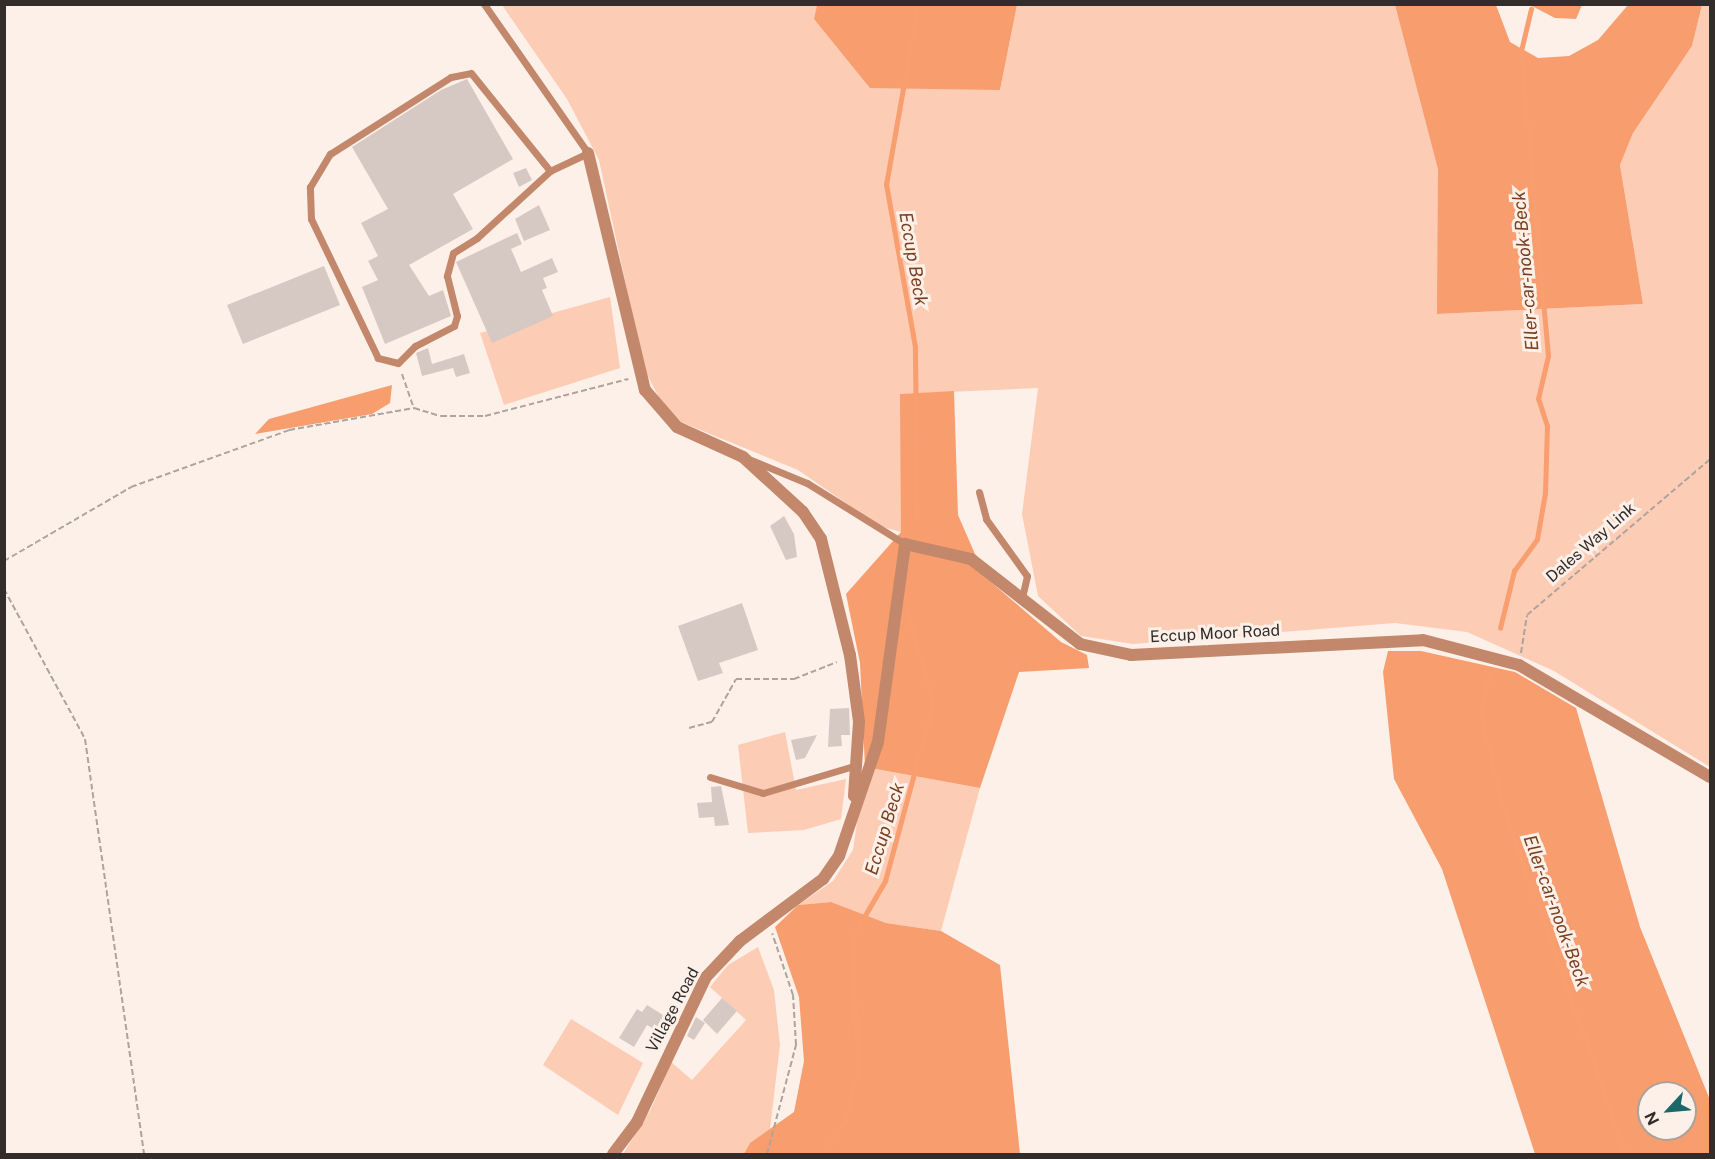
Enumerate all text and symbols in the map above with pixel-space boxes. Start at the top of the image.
water label: Eller-car-nook-Beck [1508,190,1544,352]
water label: Eccup Beck [894,210,932,308]
street label: Dales Way Link [1542,499,1640,587]
street label: Eccup Moor Road [1150,621,1280,647]
water label: Eccup Beck [861,780,909,878]
water label: Eller-car-nook-Beck [1518,832,1594,990]
street label: Village Road [643,964,703,1056]
north arrow [1637,1081,1697,1141]
text: N [1641,1108,1663,1128]

